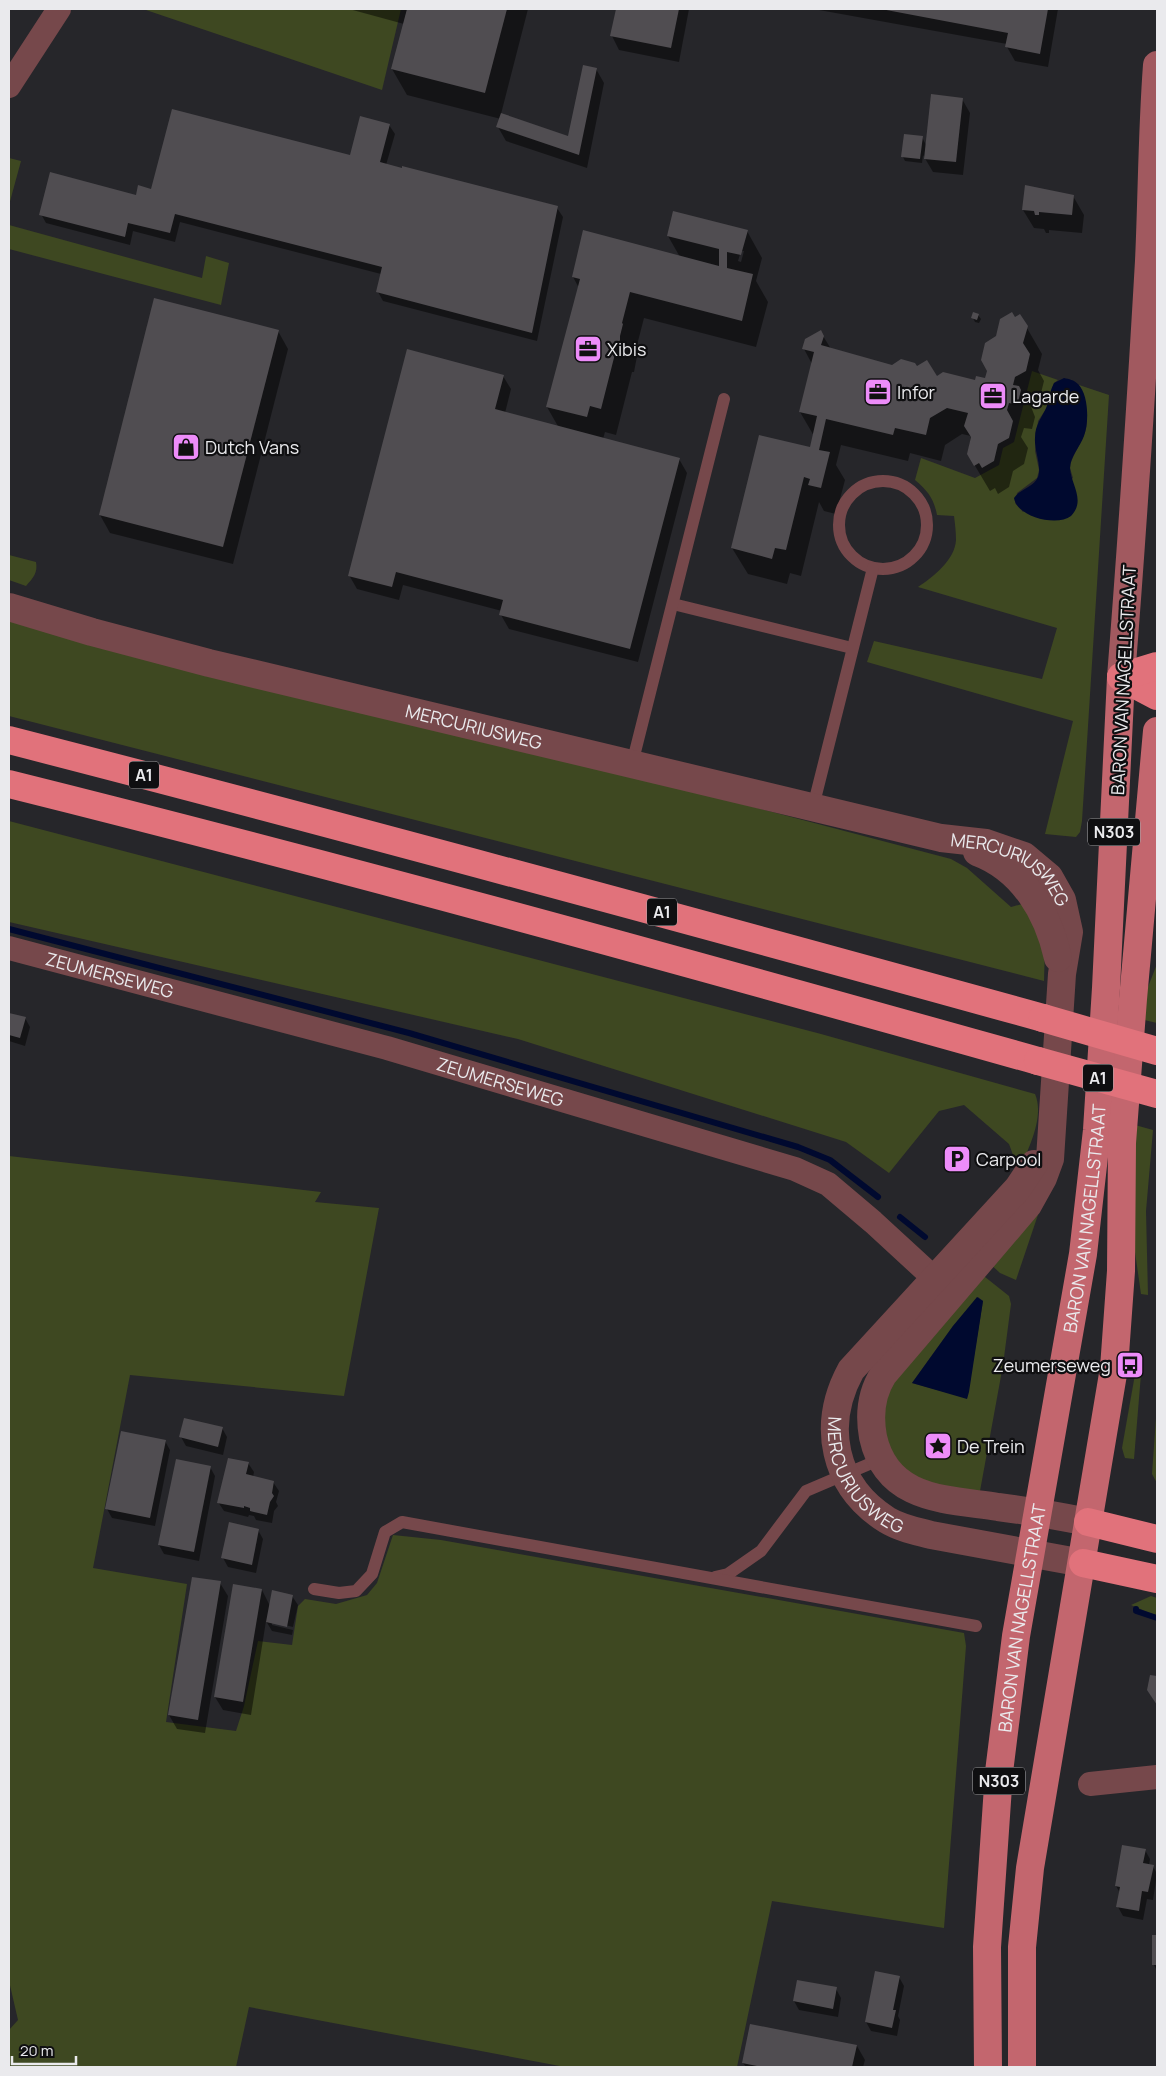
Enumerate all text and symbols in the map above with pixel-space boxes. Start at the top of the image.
office icon: Xibis [573,334,603,364]
place label: Xibis [607,337,646,361]
office icon: Infor [863,377,893,407]
place label: Infor [897,380,936,404]
office icon: Lagarde [978,381,1008,411]
place label: Lagarde [1012,384,1079,408]
shop icon: Dutch Vans [171,432,201,462]
place label: Dutch Vans [205,435,299,459]
street label: BARON VAN NAGELLSTRAAT [1105,564,1141,796]
street label: MERCURIUSWEG [403,698,545,754]
road number: A1 [129,762,159,788]
road number: N303 [1088,819,1140,846]
street label: MERCURIUSWEG [949,827,1075,911]
road number: A1 [647,899,677,926]
street label: ZEUMERSEWEG [43,946,176,1003]
street label: ZEUMERSEWEG [434,1051,567,1112]
road number: A1 [1083,1064,1113,1092]
street label: BARON VAN NAGELLSTRAAT [1057,1103,1111,1335]
parking icon: Carpool [942,1144,972,1174]
place label: Carpool [976,1147,1042,1171]
bus stop icon: Zeumerseweg [1115,1350,1145,1380]
place label: Zeumerseweg [993,1353,1111,1377]
street label: MERCURIUSWEG [823,1416,908,1539]
place icon: De Trein [923,1431,953,1461]
place label: De Trein [957,1434,1025,1458]
street label: BARON VAN NAGELLSTRAAT [992,1502,1051,1734]
road number: N303 [973,1768,1025,1794]
scale bar [12,2034,76,2066]
text: 20 m [20,2040,53,2061]

